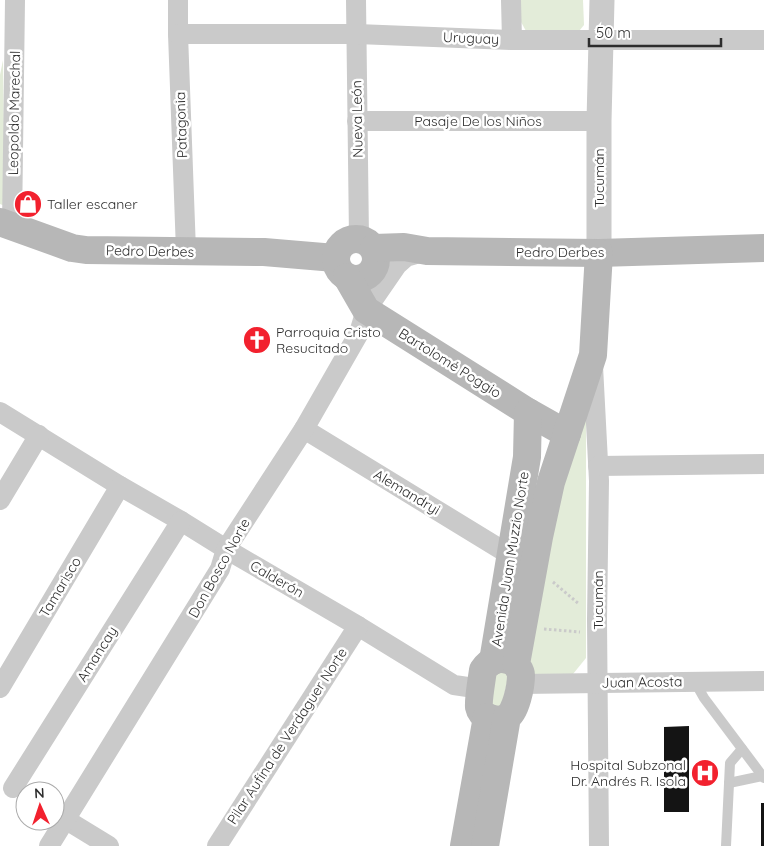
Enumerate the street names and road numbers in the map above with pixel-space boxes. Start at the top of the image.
street label: Uruguay [443,28,499,48]
street label: Leopoldo Marechal [4,51,24,175]
street label: Nueva León [347,80,367,158]
street label: Patagonia [171,91,191,159]
street label: Pasaje De los Niños [414,112,542,130]
street label: Tucumán [590,148,608,208]
street label: Pedro Derbes [106,241,194,261]
street label: Pedro Derbes [516,243,604,261]
street label: Bartolomé Poggio [395,324,505,402]
street label: Alemandryi [371,465,443,519]
street label: Avenida Juan Muzzio Norte [487,470,533,648]
street label: Don Bosco Norte [184,515,254,621]
street label: Tamarisco [35,553,85,621]
street label: Calderón [247,556,307,602]
street label: Tucumán [589,570,607,630]
street label: Amancay [73,623,121,685]
street label: Pilar Aufina de Verdaguer Norte [223,644,351,828]
street label: Juan Acosta [601,672,683,692]

